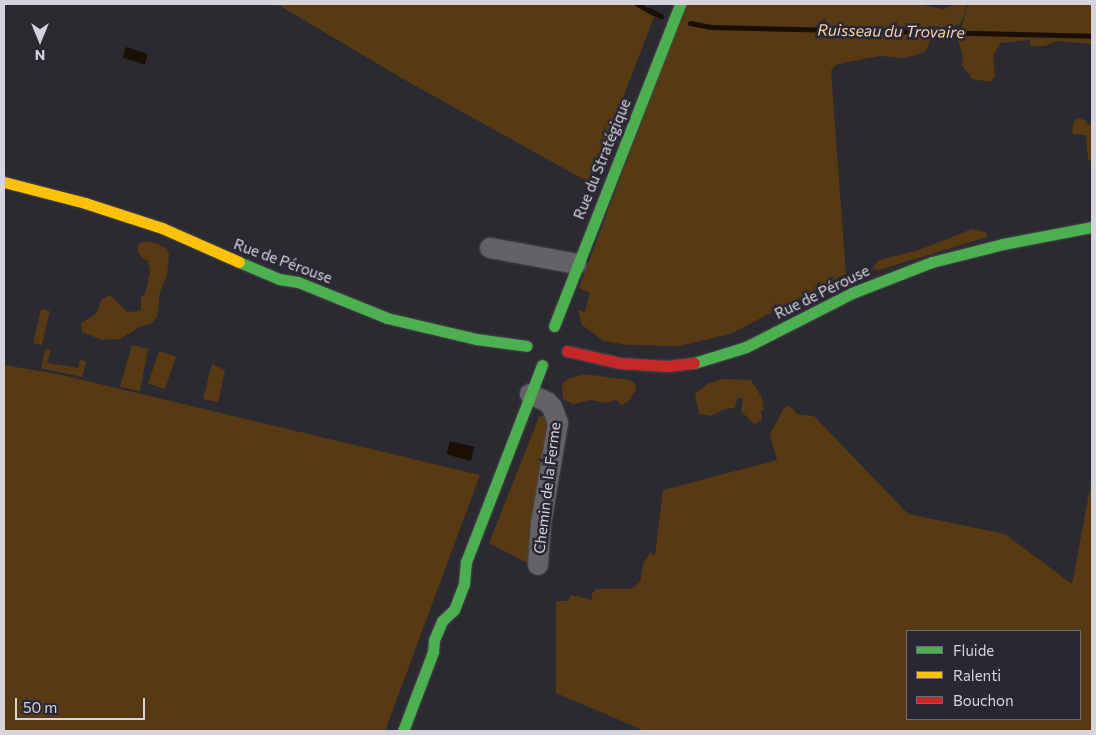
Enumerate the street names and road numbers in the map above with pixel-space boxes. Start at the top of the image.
street label: Rue du Stratégique [570,96,634,222]
street label: Rue de Pérouse [231,235,335,287]
street label: Rue de Pérouse [772,261,872,323]
street label: Chemin de la Ferme [530,421,564,555]

